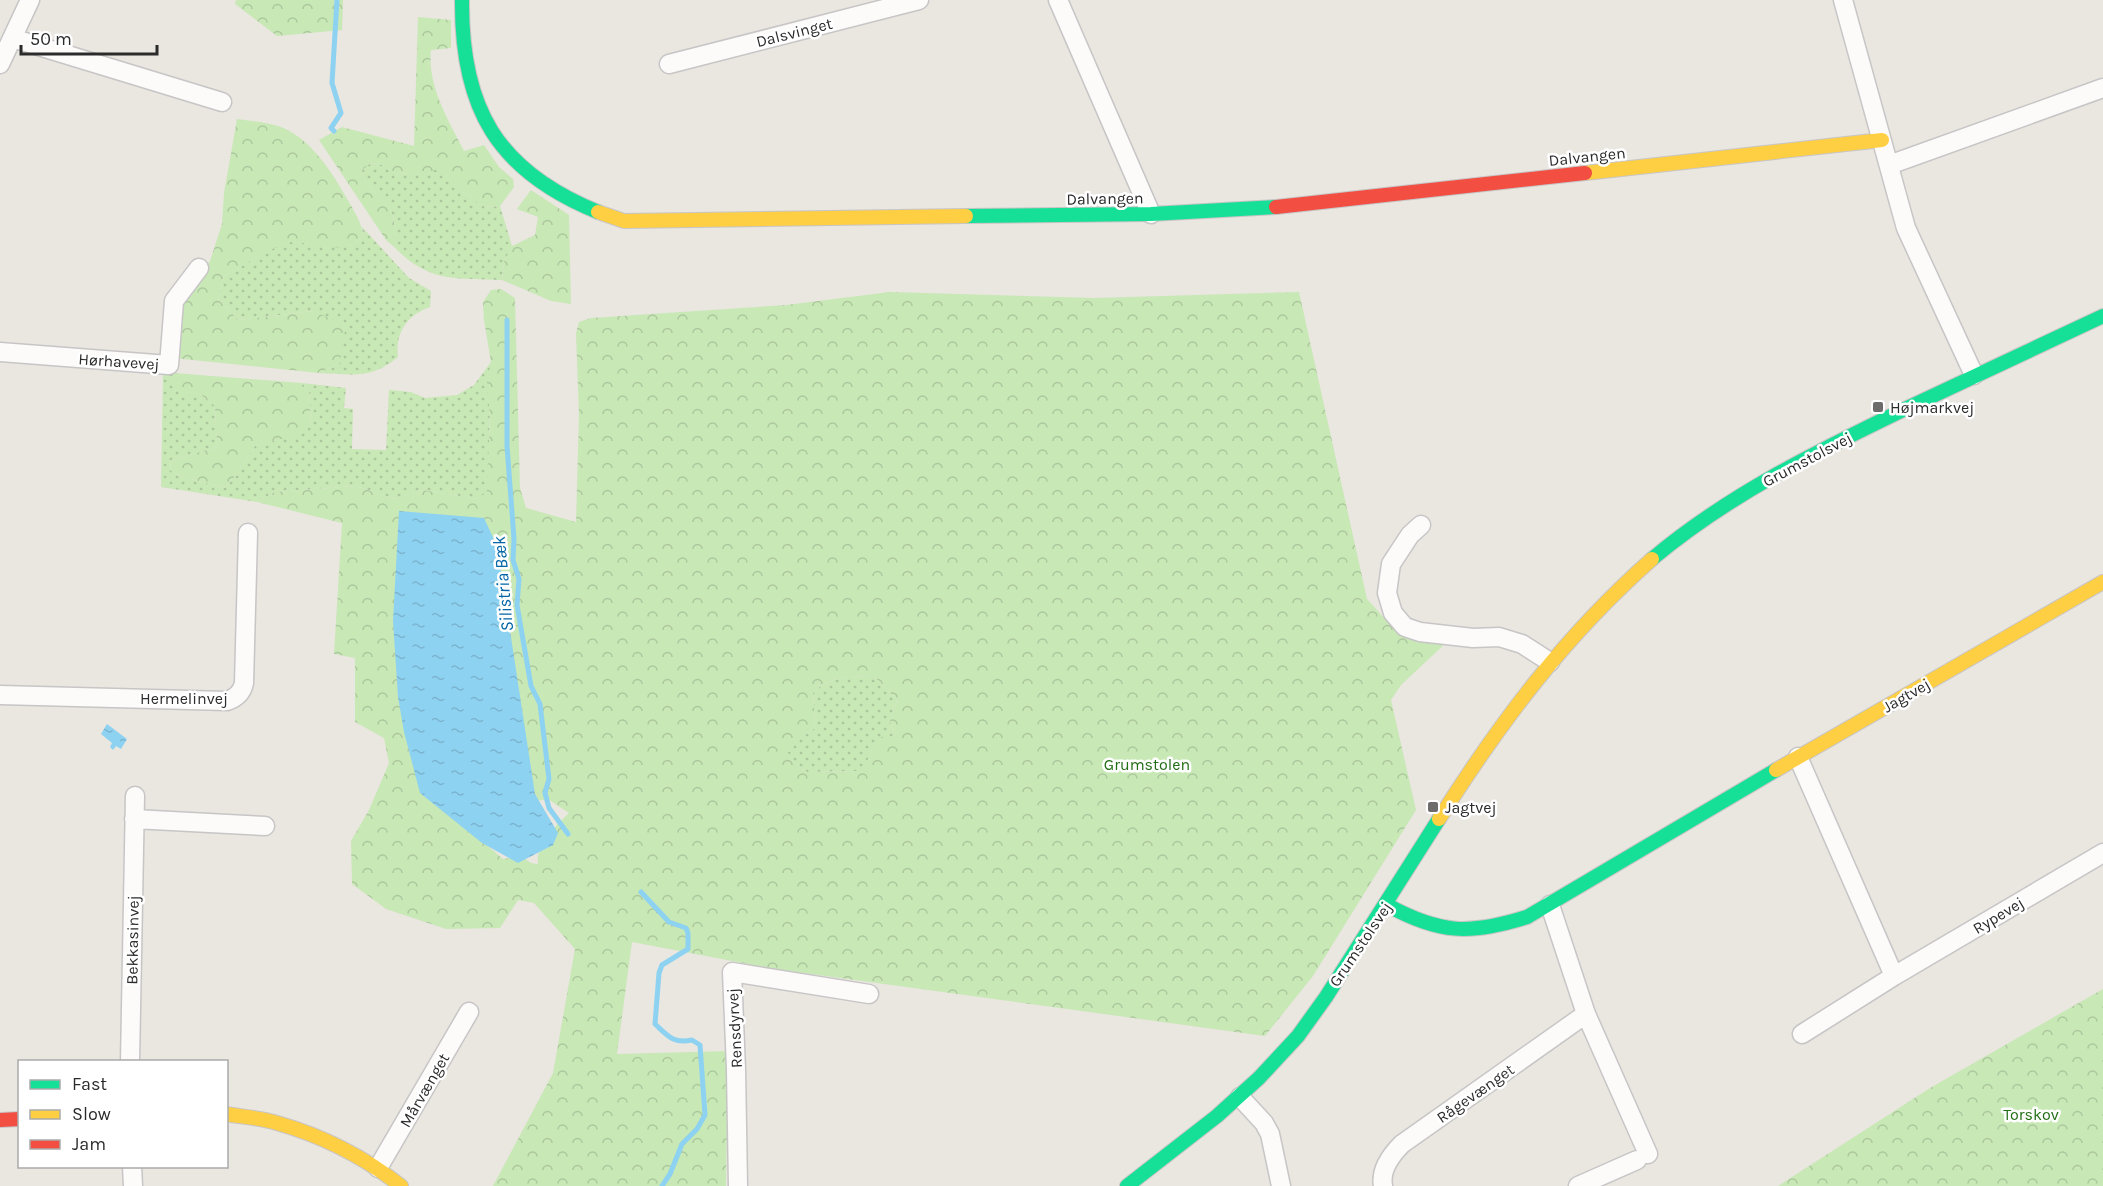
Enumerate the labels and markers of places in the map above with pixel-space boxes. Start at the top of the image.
place label: Højmarkvej [1890,398,1974,417]
marker: Højmarkvej [1871,400,1885,414]
place label: Jagtvej [1445,798,1497,817]
marker: Jagtvej [1426,800,1440,814]

